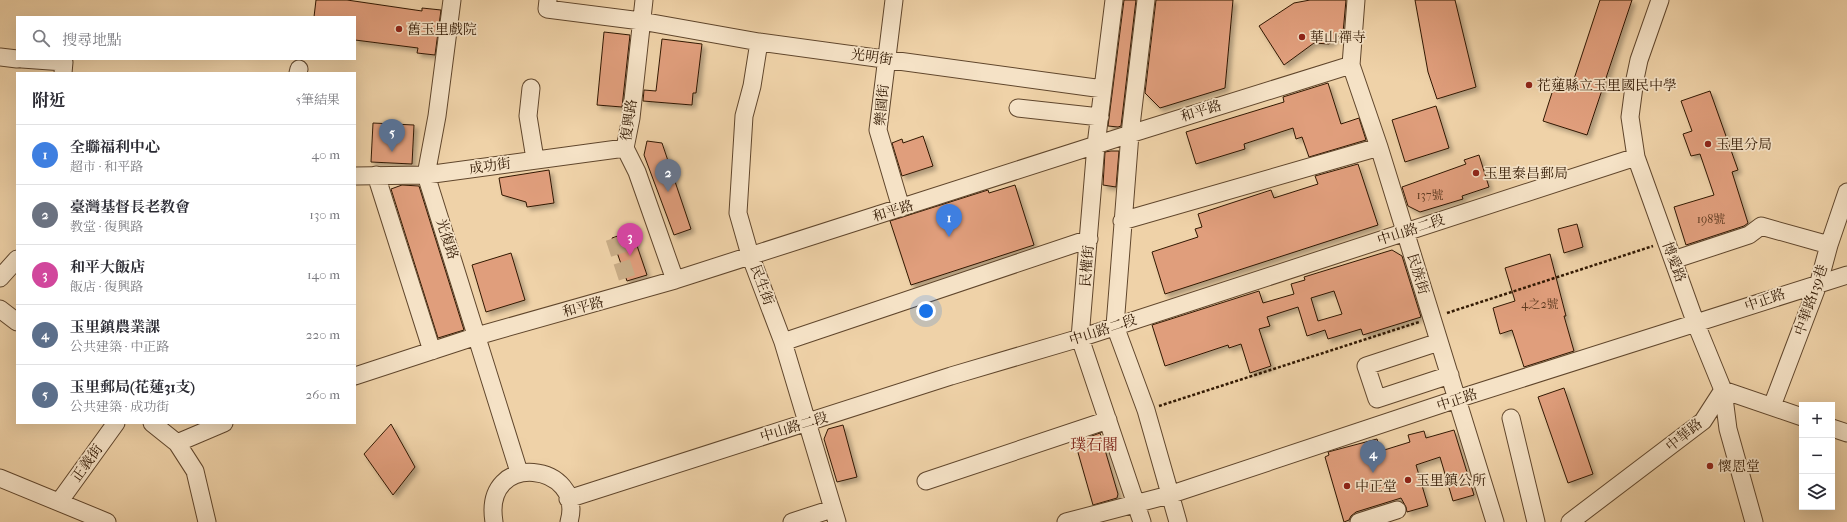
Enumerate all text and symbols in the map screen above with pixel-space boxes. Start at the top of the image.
search box [16,16,356,60]
place label: 舊玉里戲院 [407,21,477,38]
marker: 舊玉里戲院 [394,24,404,34]
icon: search [30,27,52,49]
place label: 華山禪寺 [1310,29,1366,46]
text: 搜尋地點 [62,31,122,49]
marker: 華山禪寺 [1297,32,1307,42]
street label: 光明街 [850,46,894,68]
place label: 花蓮縣立玉里國民中學 [1537,77,1677,94]
marker: 花蓮縣立玉里國民中學 [1524,80,1534,90]
street label: 樂園街 [872,83,892,127]
text: 附近 [32,90,66,110]
text: 5筆結果 [295,92,340,107]
street label: 和平路 [1178,97,1224,125]
street label: 復興路 [618,98,640,142]
pin: 5 [379,119,405,152]
place label: 玉里分局 [1716,136,1772,153]
text: 全聯福利中心 [70,138,160,156]
marker: 玉里分局 [1703,139,1713,149]
text: 1 [43,147,47,162]
text: 40 m [312,147,340,162]
street label: 成功街 [468,155,512,177]
text: 超市 · 和平路 [70,159,143,174]
pin: 2 [655,159,681,192]
place label: 玉里泰昌郵局 [1484,165,1568,182]
marker: 玉里泰昌郵局 [1471,168,1481,178]
house number: 137號 [1417,188,1444,202]
street label: 和平路 [870,197,916,225]
text: 臺灣基督長老教會 [70,198,190,216]
pin: 1 [936,204,962,237]
text: 2 [42,207,48,222]
text: 130 m [309,207,340,222]
street label: 中山路二段 [1375,211,1447,249]
house number: 198號 [1697,212,1725,226]
street label: 光復路 [432,216,462,262]
text: 教堂 · 復興路 [70,219,143,234]
pin: 3 [617,223,643,256]
street label: 博愛路 [1659,239,1689,285]
street label: 民權街 [1077,244,1097,288]
street label: 民族街 [1404,251,1432,297]
text: 和平大飯店 [70,258,145,276]
street label: 民生街 [747,262,777,308]
street label: 中華路139巷 [1791,262,1831,338]
text: 3 [42,267,48,282]
text: 140 m [307,267,340,282]
text: 飯店 · 復興路 [70,279,143,294]
street label: 中正路 [1742,285,1788,315]
street label: 和平路 [561,293,605,321]
house number: 4之2號 [1521,297,1559,311]
your location [916,301,936,321]
street label: 中山路二段 [1067,311,1139,349]
text: 玉里鎮農業課 [70,318,160,336]
text: 4 [41,327,49,342]
text: 220 m [306,327,340,342]
text: 公共建築 · 中正路 [70,339,169,354]
text: 玉里郵局(花蓮31支) [70,378,195,396]
street label: 中正路 [1434,385,1480,415]
text: 5 [42,387,48,402]
text: 260 m [306,387,340,402]
text: 公共建築 · 成功街 [70,399,169,414]
map controls [1799,402,1835,510]
button: + [1799,402,1835,438]
street label: 中山路二段 [758,409,830,445]
street label: 中華路 [1662,415,1706,455]
district label: 璞石閣 [1070,435,1118,454]
button: − [1799,438,1835,474]
pin: 4 [1360,440,1386,473]
street label: 正義街 [68,441,106,485]
place label: 懷恩堂 [1718,458,1760,475]
marker: 懷恩堂 [1705,461,1715,471]
place label: 玉里鎮公所 [1416,472,1486,489]
button: layers [1799,474,1835,510]
marker: 玉里鎮公所 [1403,475,1413,485]
place label: 中正堂 [1355,478,1397,495]
marker: 中正堂 [1342,481,1352,491]

